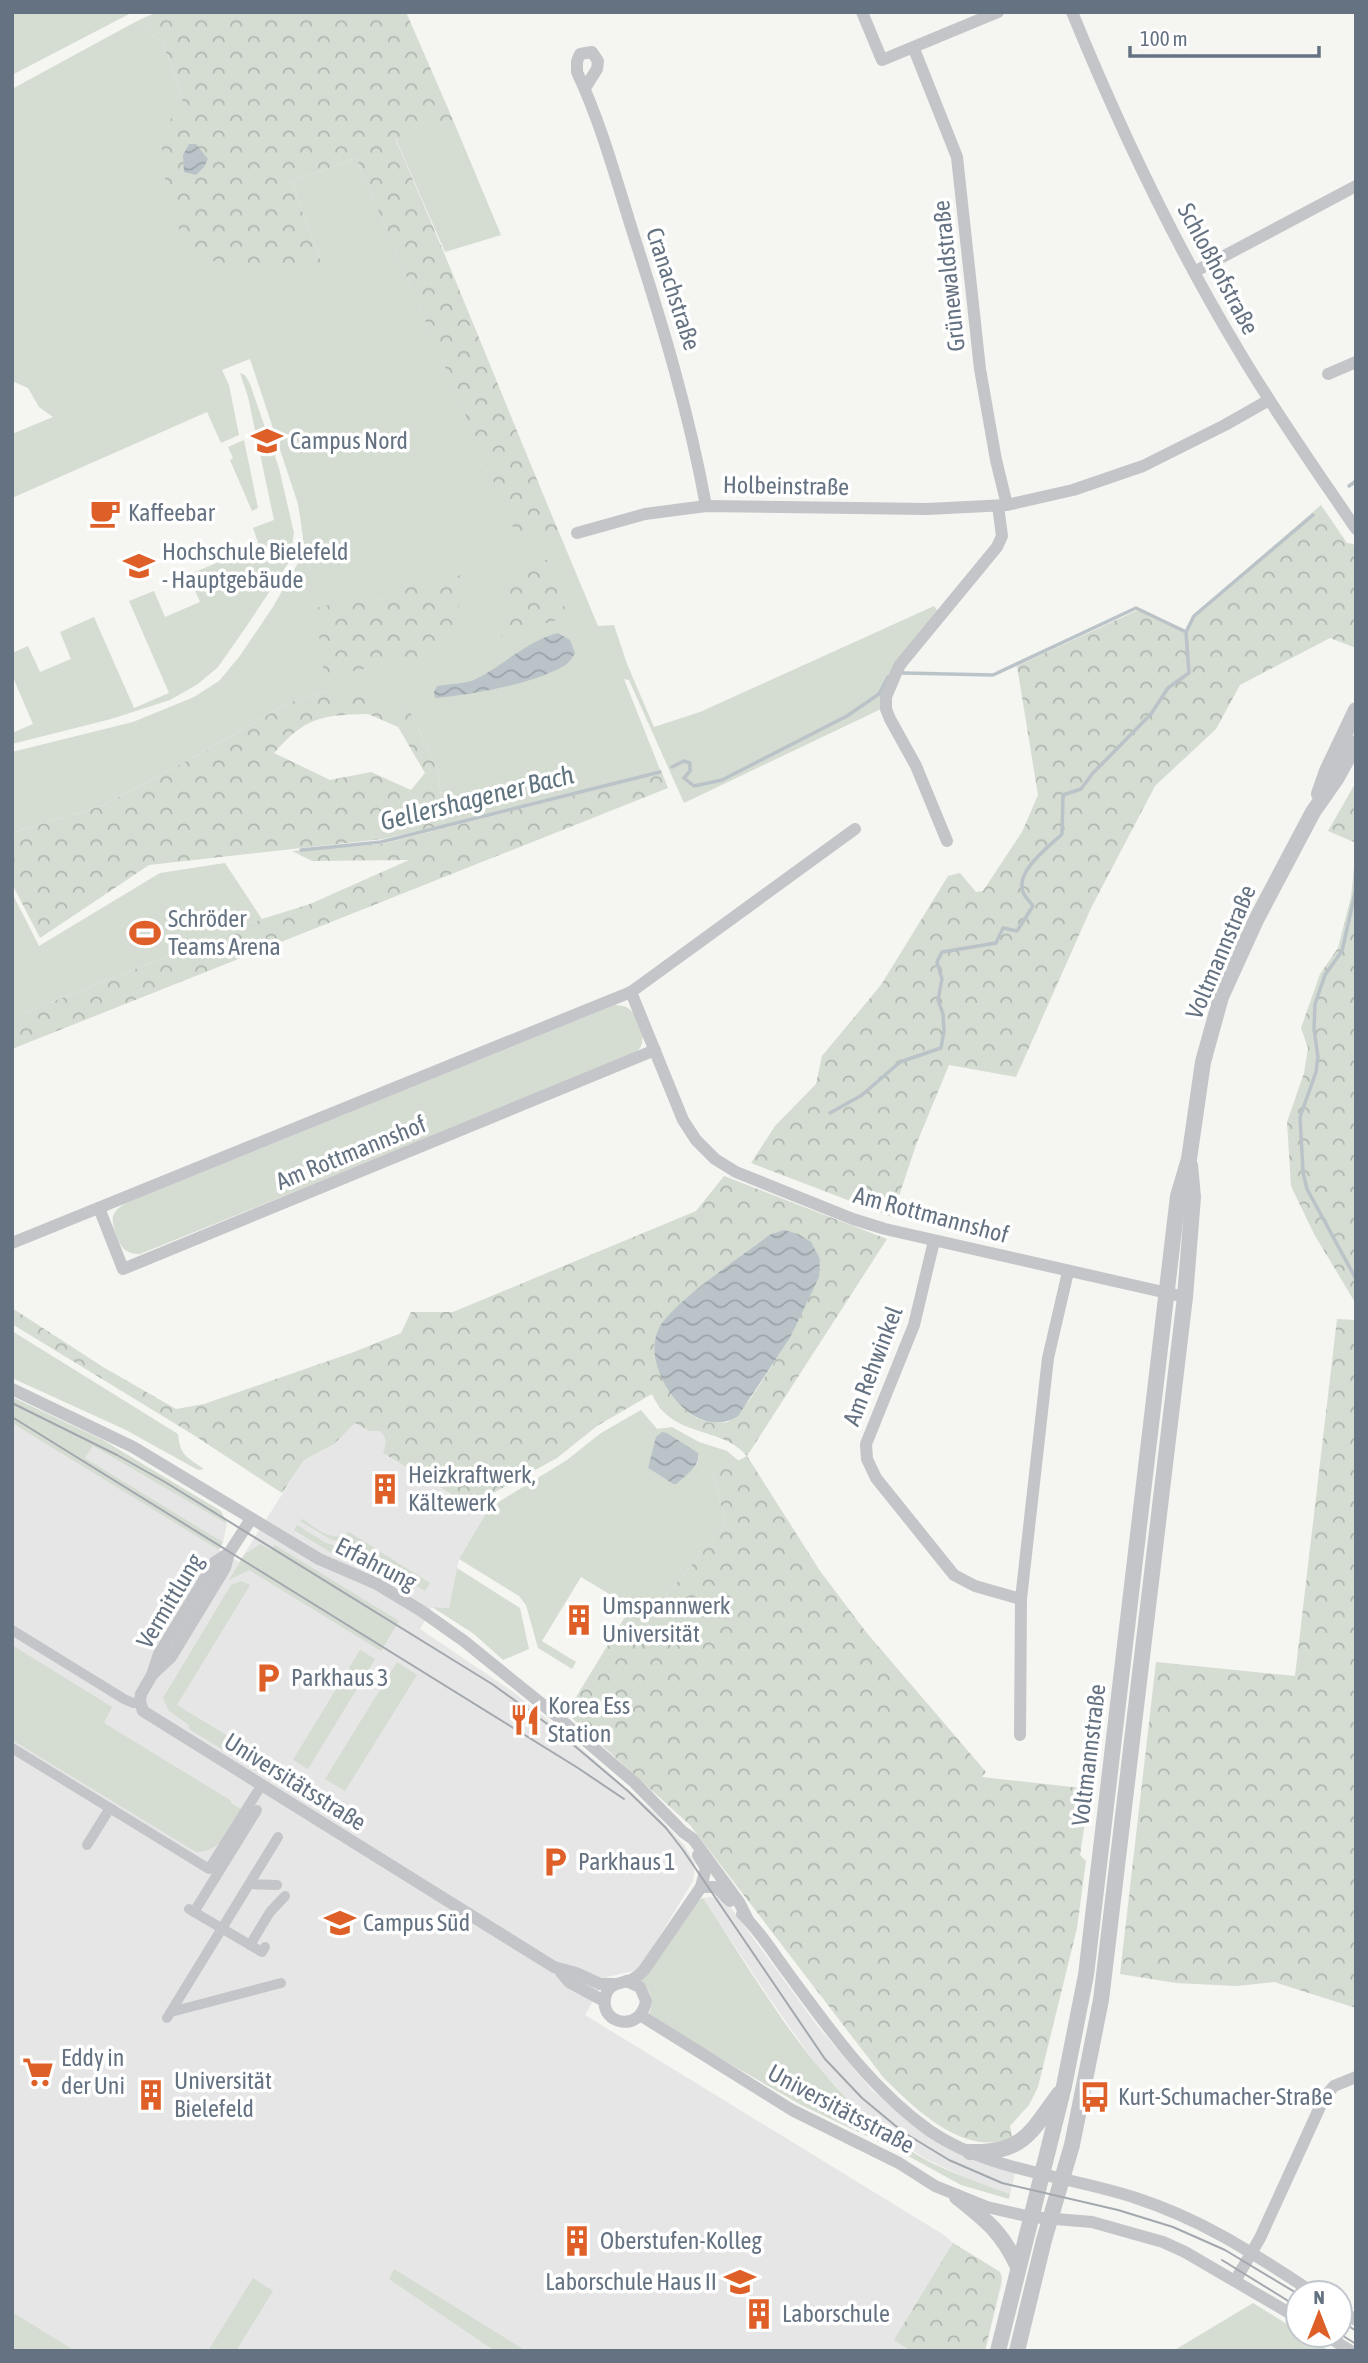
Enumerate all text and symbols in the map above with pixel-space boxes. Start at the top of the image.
scale bar [1130,14,1319,58]
text: 100 m [1140,26,1188,50]
street label: Grünewaldstraße [927,199,970,353]
street label: Schloßhofstraße [1173,199,1264,339]
street label: Cranachstraße [641,224,706,354]
school or university icon: Campus Nord [250,424,284,458]
place label: Campus Nord [290,427,408,454]
street label: Holbeinstraße [723,471,849,500]
cafe icon: Kaffeebar [88,496,122,530]
place label: Kaffeebar [128,499,216,526]
place label: Hochschule Bielefeld - Hauptgebäude [162,538,348,593]
school or university icon: Hochschule Bielefeld - Hauptgebäude [122,549,156,583]
water label: Gellershagener Bach [377,759,577,837]
street label: Voltmannstraße [1180,881,1261,1023]
place label: Schröder Teams Arena [168,905,281,960]
sports icon: Schröder Teams Arena [128,916,162,950]
street label: Am Rottmannshof [272,1110,430,1195]
street label: Am Rottmannshof [851,1181,1012,1248]
street label: Am Rehwinkel [837,1302,908,1429]
place label: Heizkraftwerk, Kältewerk [408,1461,536,1516]
building icon: Heizkraftwerk, Kältewerk [368,1472,402,1506]
street label: Erfahrung [331,1532,422,1596]
street label: Vermittlung [131,1548,209,1653]
place label: Umspannwerk Universität [602,1592,731,1647]
building icon: Umspannwerk Universität [562,1603,596,1637]
parking icon: Parkhaus 3 [251,1661,285,1695]
place label: Parkhaus 3 [291,1664,389,1691]
street label: Voltmannstraße [1066,1683,1111,1827]
place label: Korea Ess Station [548,1692,630,1747]
restaurant icon: Korea Ess Station [508,1703,542,1737]
street label: Universitätsstraße [220,1727,371,1836]
parking icon: Parkhaus 1 [538,1845,572,1879]
place label: Parkhaus 1 [578,1848,676,1875]
school or university icon: Campus Süd [323,1906,357,1940]
place label: Campus Süd [363,1909,470,1936]
place label: Eddy in der Uni [61,2044,125,2099]
supermarket icon: Eddy in der Uni [21,2055,55,2089]
street label: Universitätsstraße [764,2059,919,2158]
place label: Universität Bielefeld [174,2067,272,2122]
building icon: Universität Bielefeld [134,2078,168,2112]
bus stop icon: Kurt-Schumacher-Straße [1078,2080,1112,2114]
place label: Kurt-Schumacher-Straße [1118,2083,1333,2110]
building icon: Oberstufen-Kolleg [560,2224,594,2258]
place label: Oberstufen-Kolleg [600,2227,762,2254]
school or university icon: Laborschule Haus II [723,2265,757,2299]
place label: Laborschule Haus II [545,2268,717,2295]
north arrow [1284,2279,1354,2349]
text: N [1313,2286,1325,2308]
building icon: Laborschule [742,2297,776,2331]
place label: Laborschule [782,2300,890,2327]

